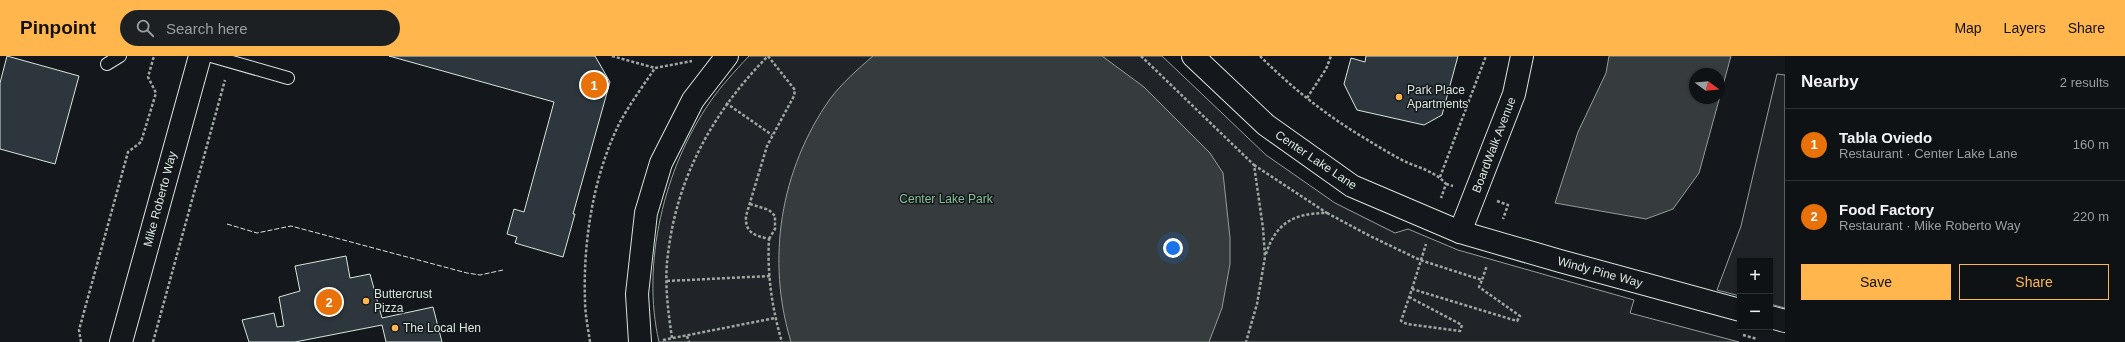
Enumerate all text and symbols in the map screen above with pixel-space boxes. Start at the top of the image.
search box [120,10,400,46]
text: Pinpoint [20,17,96,38]
icon: search [134,17,156,39]
text: Search here [166,20,248,37]
text: Map [1954,20,1982,36]
text: Layers [2004,20,2046,36]
text: Share [2068,20,2105,36]
north arrow [1689,68,1725,104]
pin: 1 [581,70,607,100]
text: Nearby [1801,72,1859,91]
text: 2 results [2060,75,2109,90]
place label: Park Place Apartments [1407,83,1468,111]
marker: Park Place Apartments [1394,92,1404,102]
street label: BoardWalk Avenue [1469,95,1519,195]
street label: Center Lake Lane [1273,128,1360,193]
text: Tabla Oviedo [1839,129,1932,146]
text: 1 [1810,137,1818,152]
text: 160 m [2073,137,2109,152]
text: Restaurant · Center Lake Lane [1839,146,2018,161]
street label: Mike Roberto Way [141,150,179,248]
park label: Center Lake Park [899,192,994,206]
text: Food Factory [1839,201,1934,218]
text: 2 [1810,209,1818,224]
text: 220 m [2073,209,2109,224]
text: Restaurant · Mike Roberto Way [1839,218,2021,233]
your location [1163,238,1183,258]
street label: Windy Pine Way [1556,254,1644,290]
map controls [1737,258,1773,330]
button: + [1737,258,1773,294]
button: Save [1801,264,1951,300]
button: Share [1959,264,2109,300]
pin: 2 [316,287,342,317]
place label: Buttercrust Pizza [374,287,433,315]
button: − [1737,294,1773,330]
marker: Buttercrust Pizza [361,296,371,306]
place label: The Local Hen [403,321,481,335]
marker: The Local Hen [390,323,400,333]

